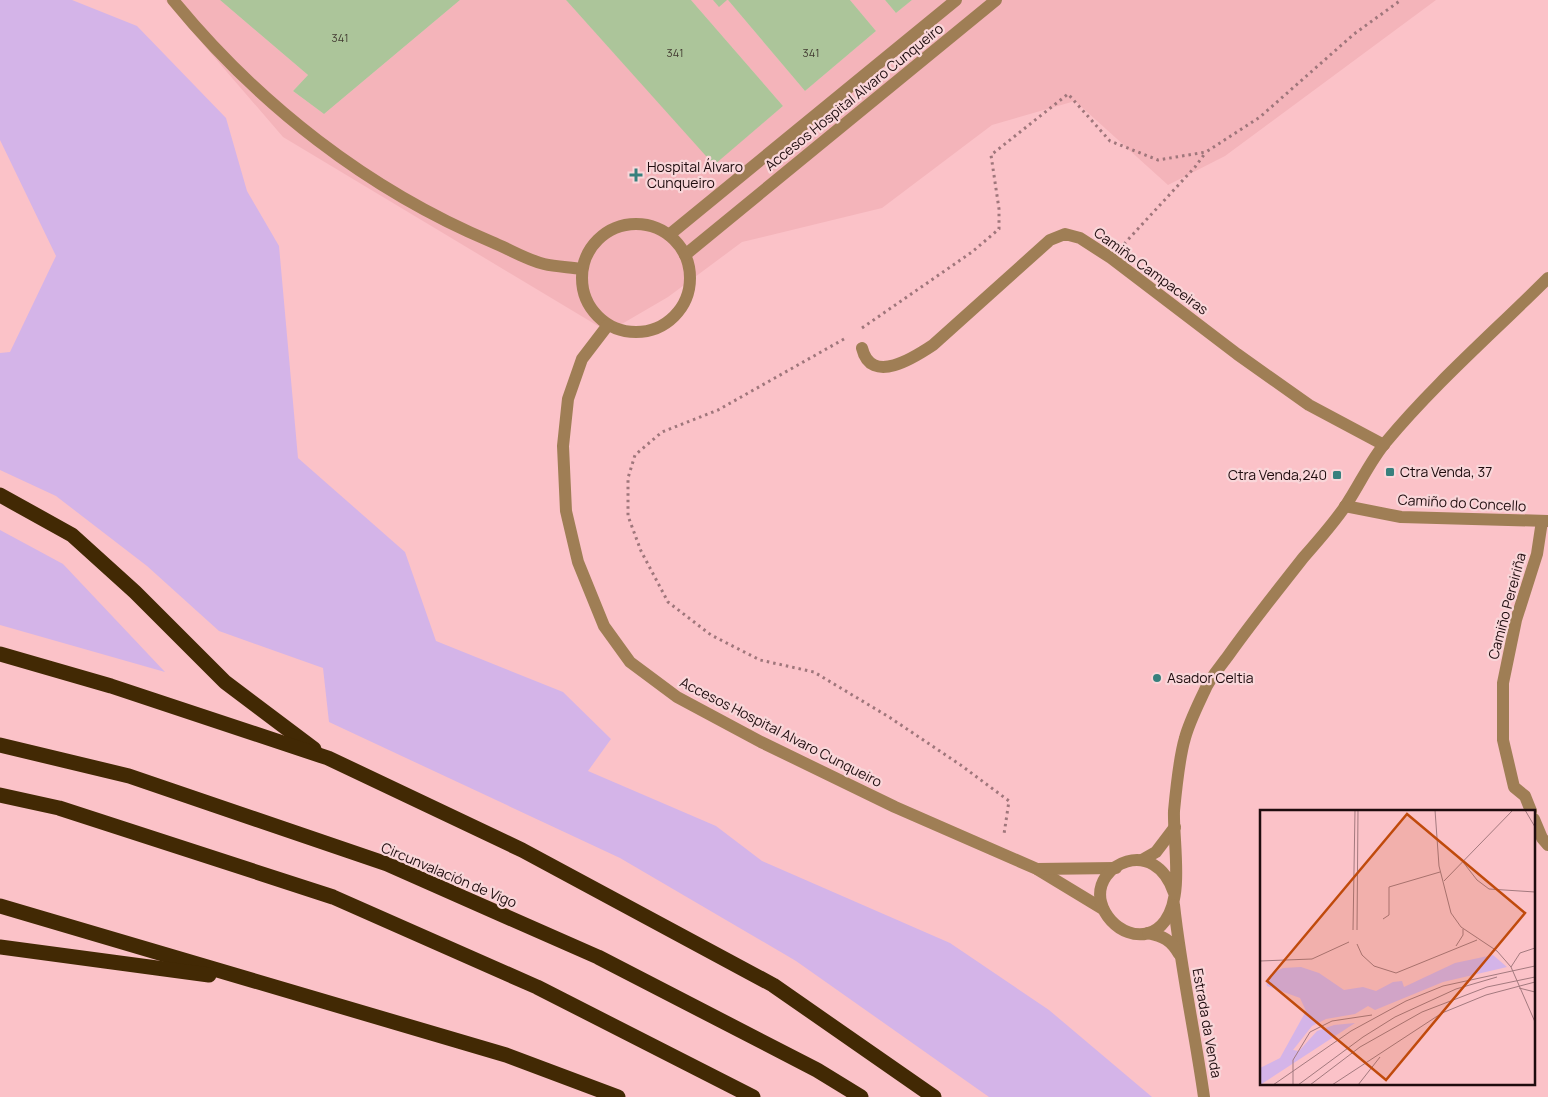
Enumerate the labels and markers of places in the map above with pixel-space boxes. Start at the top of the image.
place label: Hospital Álvaro Cunqueiro [647,157,743,192]
marker: Hospital Álvaro Cunqueiro [629,168,643,182]
place label: Ctra Venda, 37 [1400,462,1492,481]
place label: Ctra Venda,240 [1228,465,1327,484]
marker: Ctra Venda, 37 [1384,466,1396,478]
marker: Ctra Venda,240 [1331,469,1343,481]
place label: Asador Celtia [1167,668,1254,687]
marker: Asador Celtia [1151,672,1163,684]

